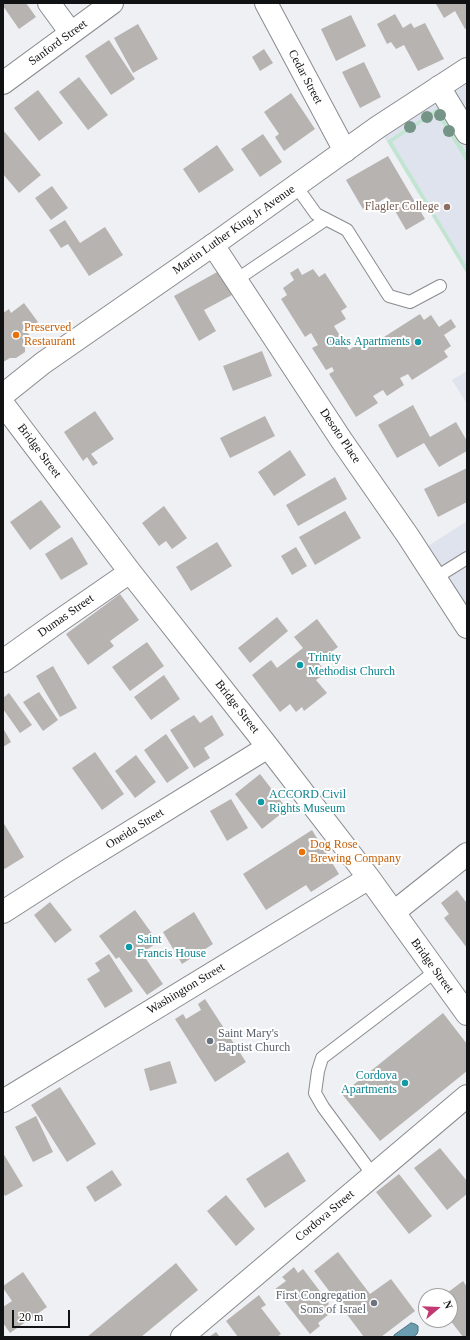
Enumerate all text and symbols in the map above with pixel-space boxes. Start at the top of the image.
street label: Sanford Street [26,17,90,69]
street label: Cedar Street [285,47,325,107]
street label: Martin Luther King Jr Avenue [170,182,298,278]
place label: Flagler College [365,200,439,214]
marker: Flagler College [442,202,452,212]
place label: Preserved Restaurant [24,321,75,349]
marker: Preserved Restaurant [11,330,21,340]
place label: Oaks Apartments [326,335,410,349]
marker: Oaks Apartments [413,337,423,347]
street label: Desoto Place [316,406,364,466]
street label: Bridge Street [14,421,64,481]
street label: Dumas Street [35,591,97,641]
place label: Trinity Methodist Church [308,651,395,679]
marker: Trinity Methodist Church [295,660,305,670]
street label: Bridge Street [212,677,262,737]
place label: ACCORD Civil Rights Museum [269,788,346,816]
marker: ACCORD Civil Rights Museum [256,797,266,807]
street label: Oneida Street [103,806,167,852]
place label: Dog Rose Brewing Company [310,838,401,866]
marker: Dog Rose Brewing Company [297,847,307,857]
place label: Saint Francis House [137,933,206,961]
street label: Bridge Street [407,936,457,996]
marker: Saint Francis House [124,942,134,952]
street label: Washington Street [145,960,227,1018]
place label: Saint Mary's Baptist Church [218,1027,290,1055]
marker: Saint Mary's Baptist Church [205,1036,215,1046]
place label: Cordova Apartments [341,1069,397,1097]
marker: Cordova Apartments [400,1078,410,1088]
street label: Cordova Street [293,1187,357,1245]
north arrow [418,1288,458,1328]
place label: First Congregation Sons of Israel [276,1289,366,1317]
marker: First Congregation Sons of Israel [369,1298,379,1308]
text: N [441,1299,455,1310]
scale bar [14,1302,72,1328]
text: 20 m [19,1310,43,1324]

